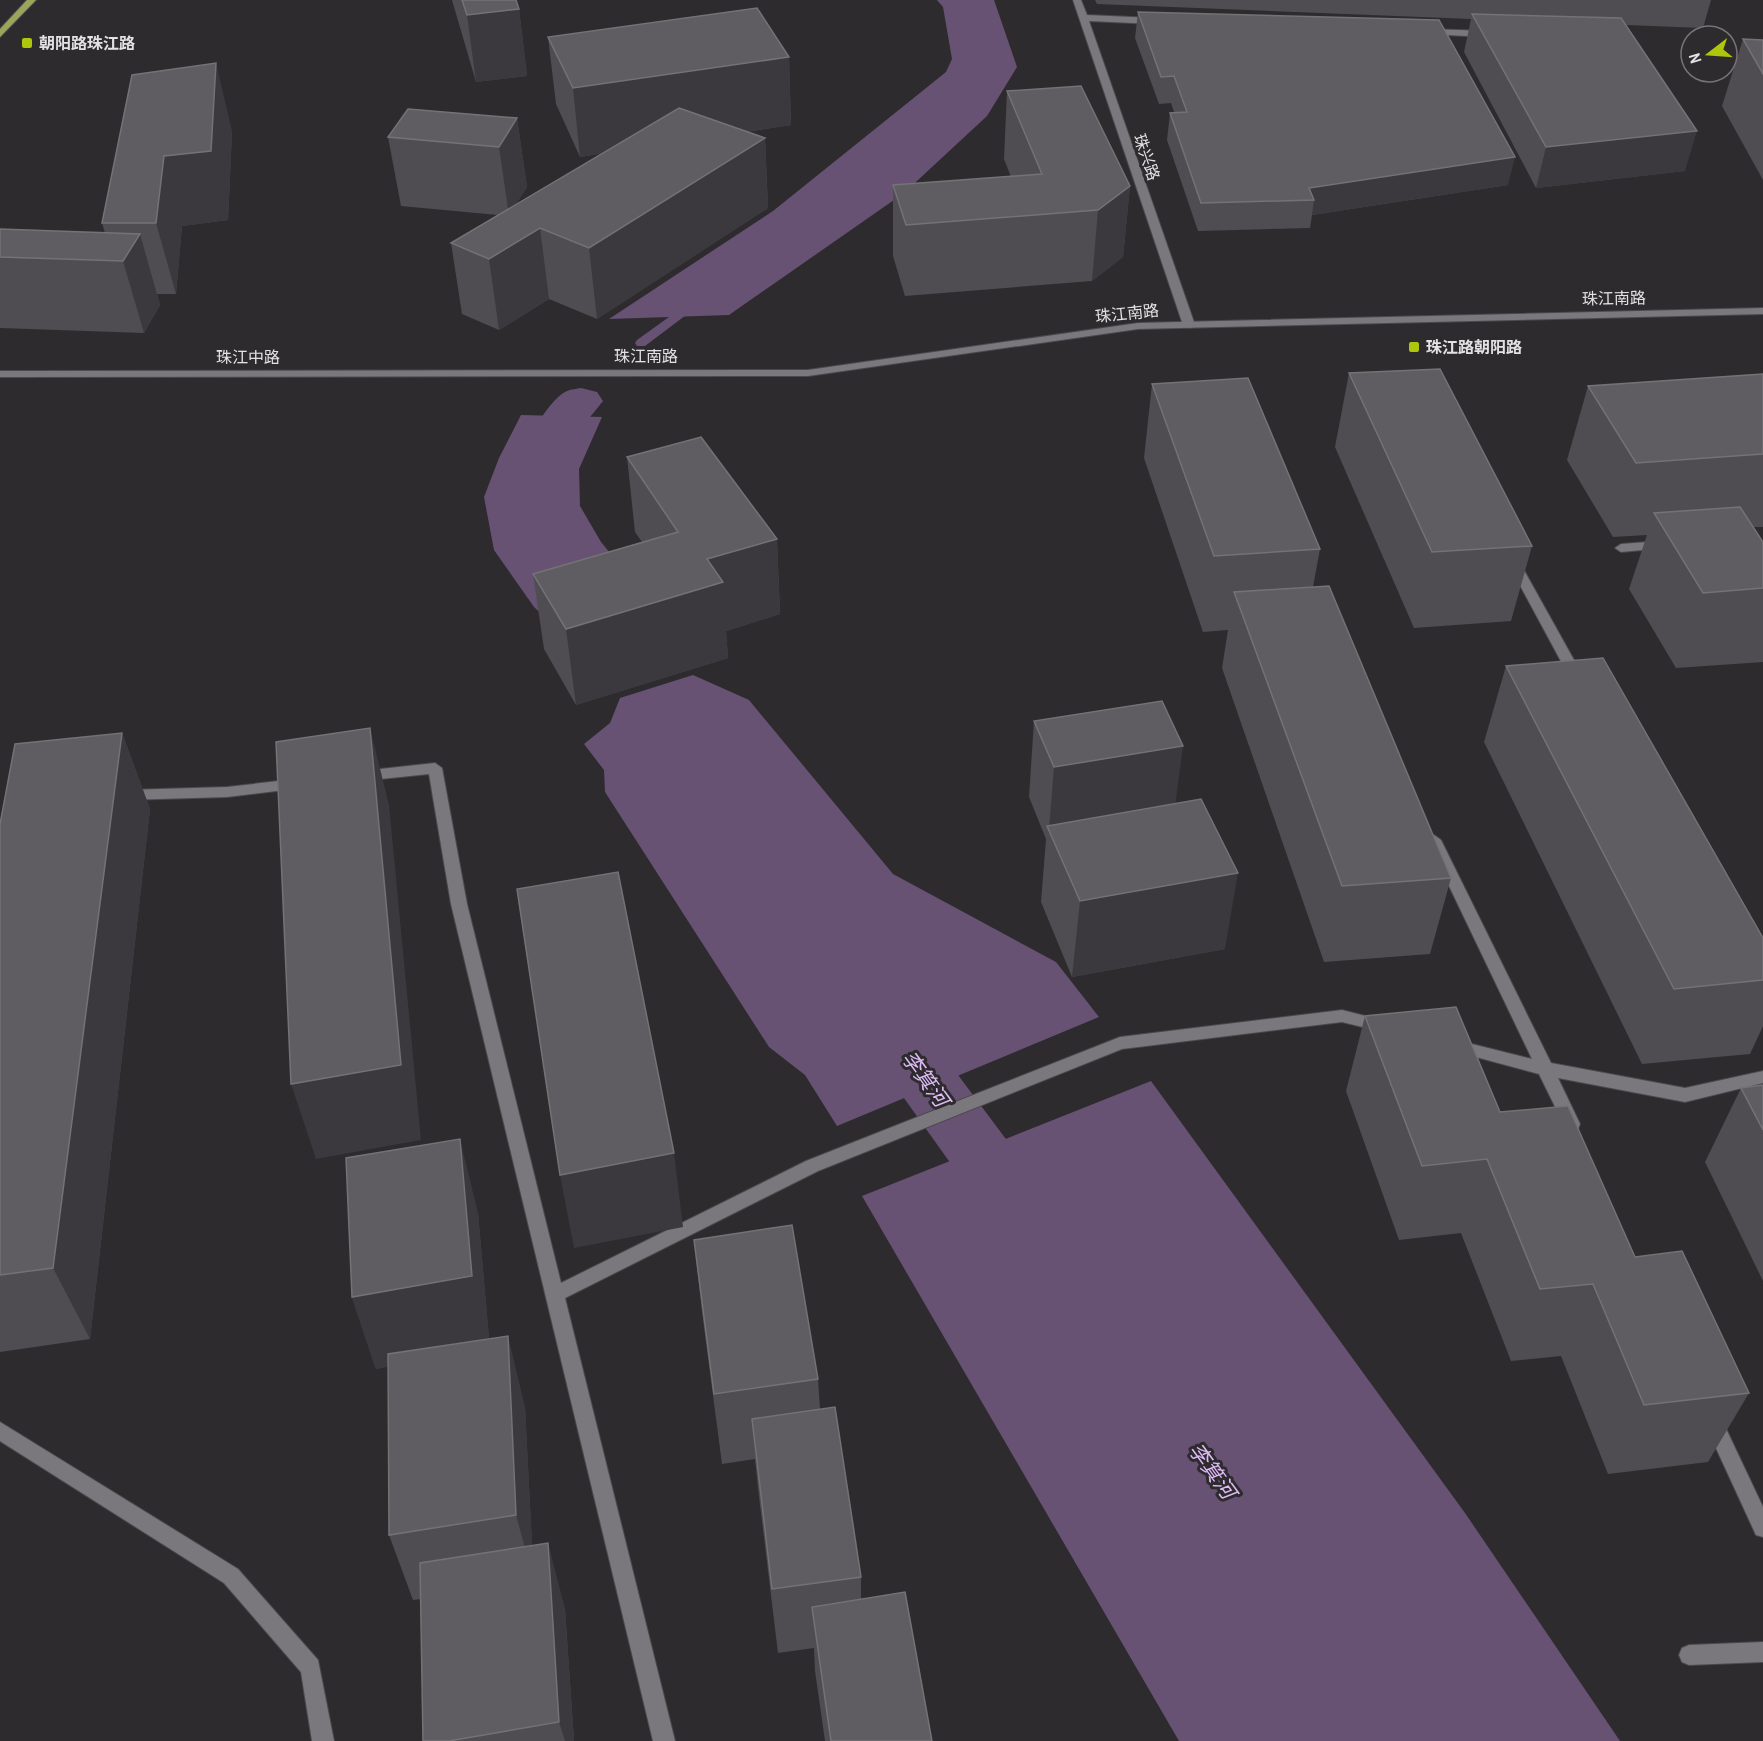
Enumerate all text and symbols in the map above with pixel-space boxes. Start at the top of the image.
north arrow [1679,24,1739,84]
place label: 朝阳路珠江路 [39,32,135,54]
marker: 朝阳路珠江路 [20,36,34,50]
text: N [1683,51,1707,66]
street label: 珠兴路 [1129,131,1165,183]
street label: 珠江南路 [1582,286,1646,310]
street label: 珠江南路 [1094,299,1160,327]
place label: 珠江路朝阳路 [1426,336,1522,358]
marker: 珠江路朝阳路 [1407,340,1421,354]
street label: 珠江南路 [614,345,678,367]
street label: 珠江中路 [216,346,280,368]
water label: 李箕河 [895,1045,958,1116]
water label: 李箕河 [1182,1437,1245,1508]

